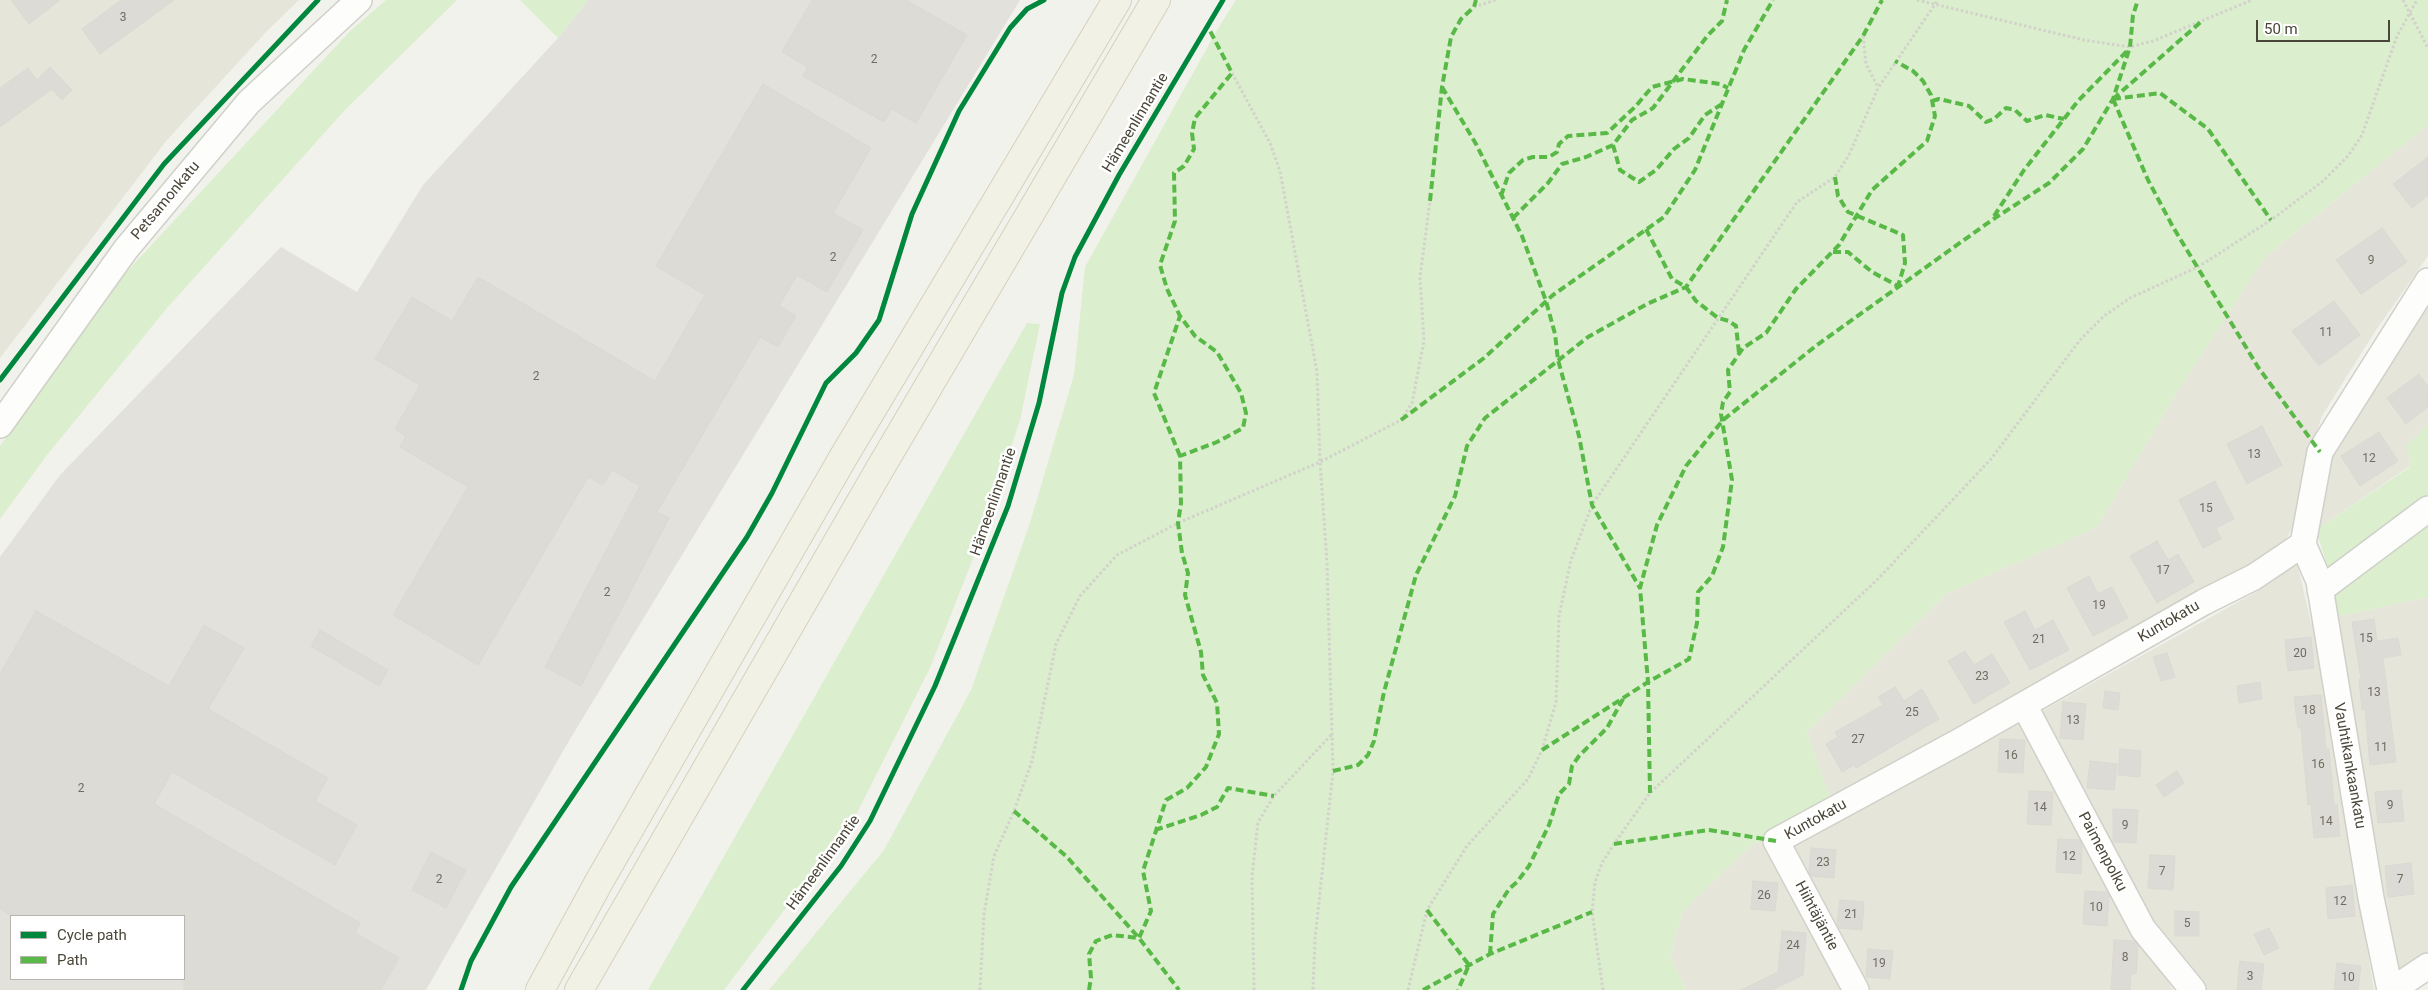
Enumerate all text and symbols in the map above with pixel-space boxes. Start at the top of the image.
scale bar [2258,10,2392,42]
house number: 3 [120,11,126,25]
text: 50 m [2264,20,2298,38]
house number: 2 [871,53,877,67]
street label: Hämeenlinnantie [1099,70,1173,176]
street label: Petsamonkatu [128,158,204,244]
house number: 2 [830,251,836,265]
house number: 9 [2368,254,2374,268]
house number: 11 [2319,326,2333,340]
house number: 2 [533,370,539,384]
street label: Hämeenlinnantie [967,446,1021,558]
house number: 13 [2247,448,2261,462]
house number: 12 [2362,452,2376,466]
house number: 15 [2199,502,2213,516]
house number: 17 [2156,564,2170,578]
house number: 2 [604,586,610,600]
street label: Kuntokatu [2135,597,2203,647]
house number: 19 [2092,599,2106,613]
house number: 15 [2359,632,2373,646]
house number: 21 [2032,633,2046,647]
house number: 20 [2293,647,2307,661]
house number: 23 [1975,670,1989,684]
house number: 13 [2367,686,2381,700]
street label: Vauhtikankaankatu [2329,702,2369,830]
house number: 18 [2302,704,2316,718]
house number: 25 [1905,706,1919,720]
house number: 13 [2066,714,2080,728]
house number: 27 [1851,733,1865,747]
house number: 11 [2374,741,2388,755]
house number: 16 [2004,749,2018,763]
house number: 16 [2311,758,2325,772]
house number: 2 [78,782,84,796]
street label: Kuntokatu [1782,796,1850,844]
house number: 9 [2387,799,2393,813]
house number: 14 [2033,801,2047,815]
street label: Paimenpolku [2074,809,2130,895]
street label: Hämeenlinnantie [784,812,864,914]
house number: 14 [2319,815,2333,829]
house number: 9 [2122,819,2128,833]
house number: 12 [2062,850,2076,864]
house number: 23 [1816,856,1830,870]
house number: 7 [2159,865,2165,879]
house number: 2 [436,873,442,887]
house number: 7 [2397,873,2403,887]
street label: Hiihtäjäntie [1790,878,1842,954]
house number: 26 [1757,889,1771,903]
house number: 12 [2333,895,2347,909]
house number: 10 [2089,901,2103,915]
house number: 21 [1844,908,1858,922]
legend [10,915,185,980]
house number: 5 [2184,917,2190,931]
text: Cycle path [57,926,127,944]
house number: 24 [1786,939,1800,953]
text: Path [57,951,88,969]
house number: 8 [2122,951,2128,965]
house number: 19 [1872,957,1886,971]
house number: 3 [2247,970,2253,984]
house number: 10 [2341,971,2355,985]

